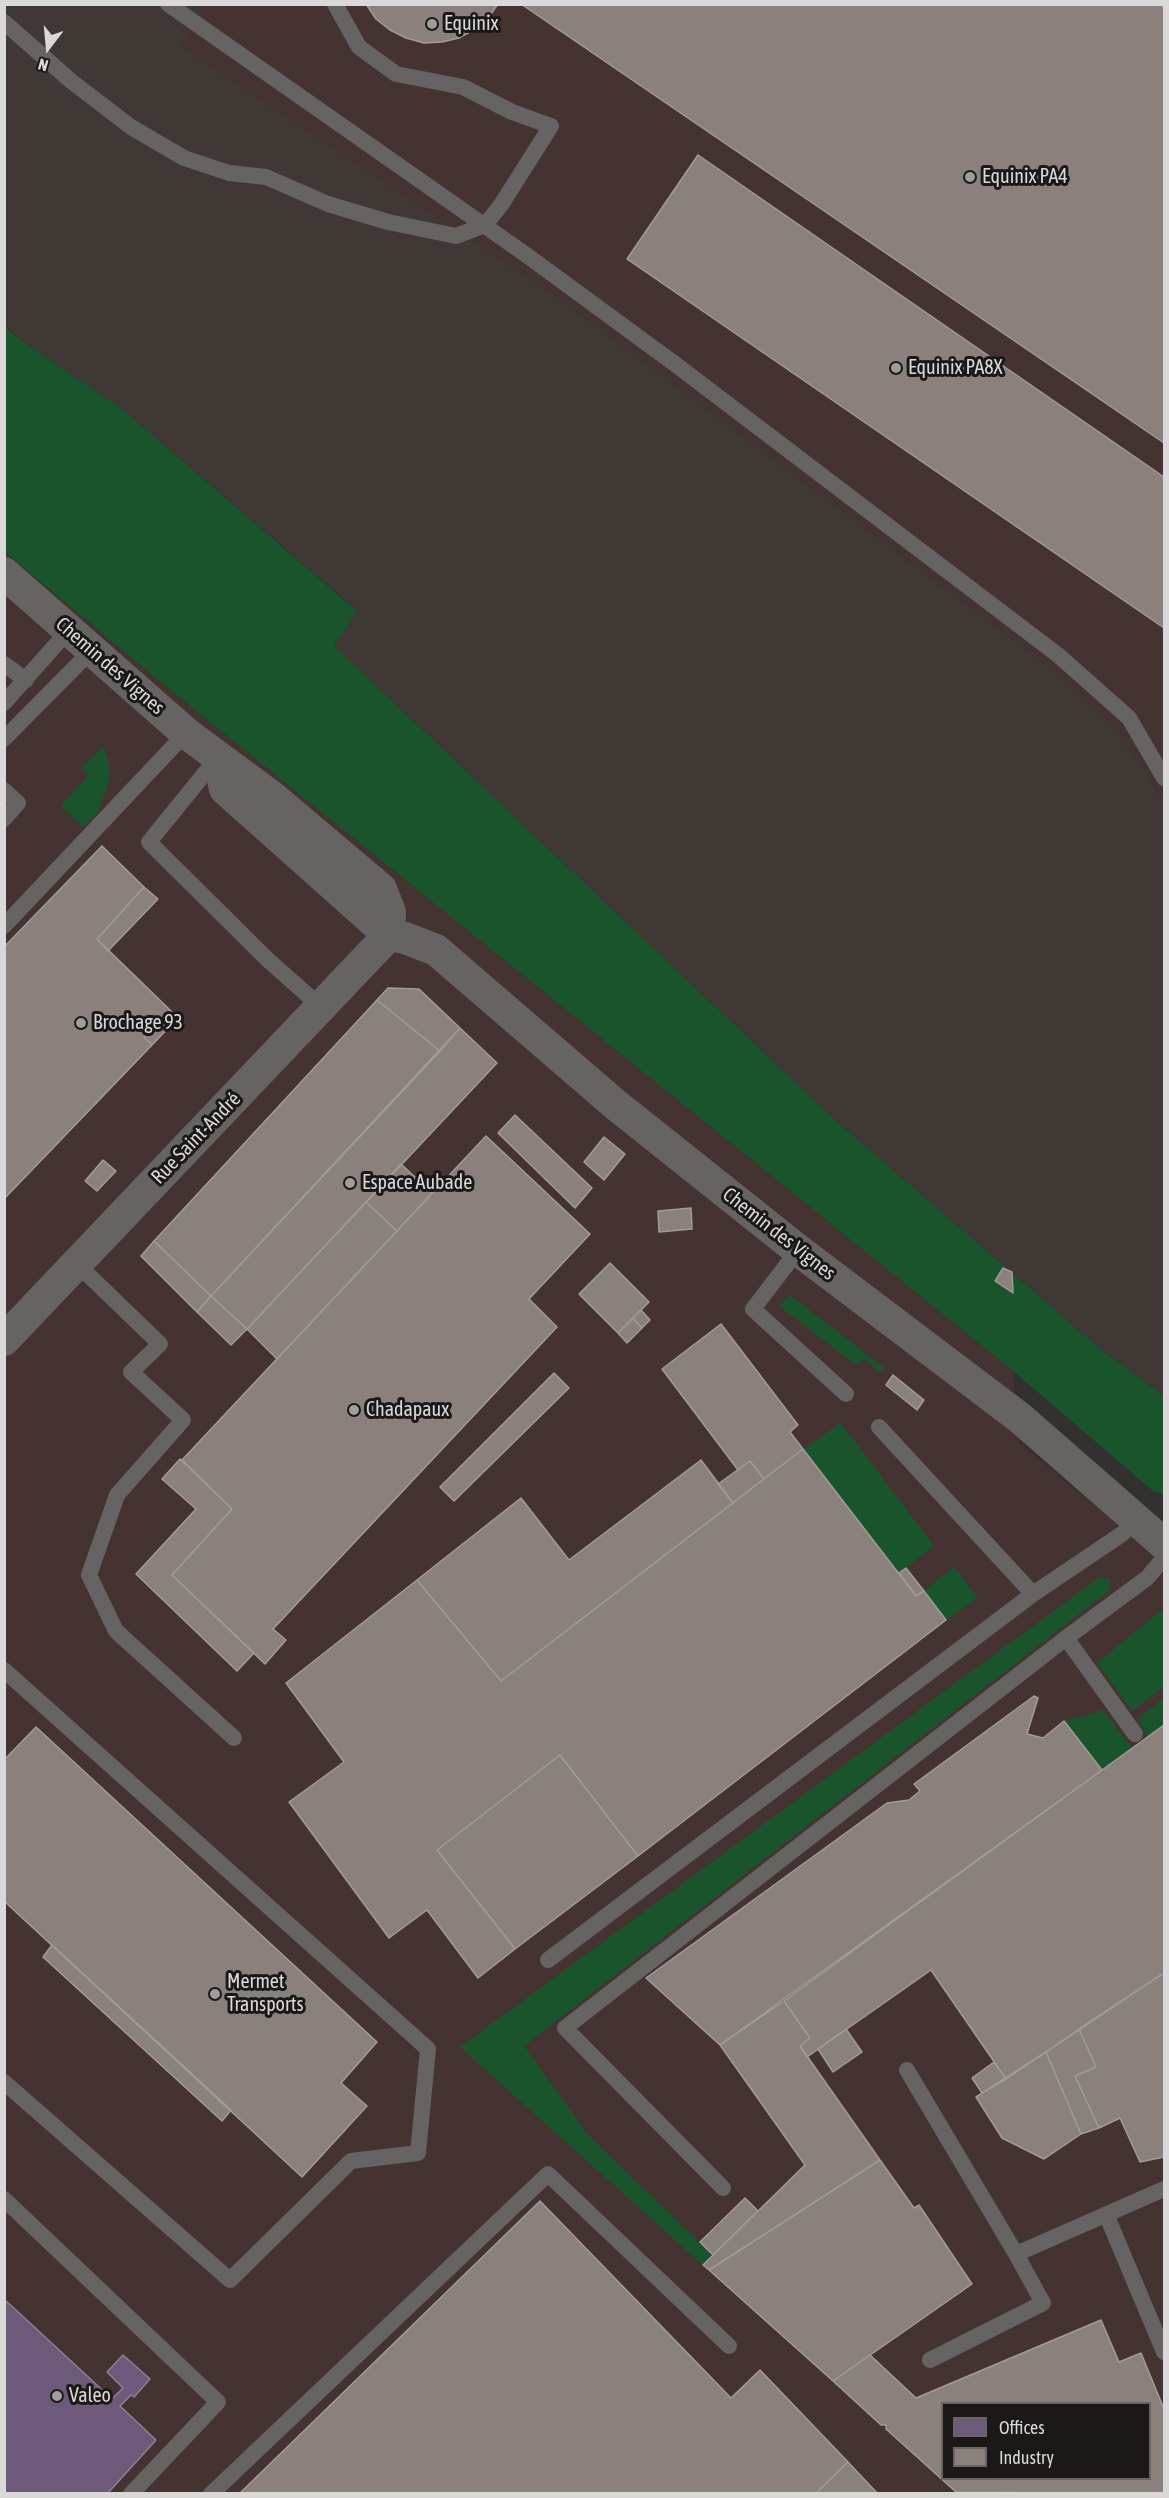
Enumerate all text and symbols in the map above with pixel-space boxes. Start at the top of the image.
place label: Equinix [444,12,499,36]
marker: Equinix [425,17,439,31]
north arrow [18,18,78,78]
text: N [36,55,50,75]
place label: Equinix PA4 [982,165,1068,189]
marker: Equinix PA4 [963,170,977,184]
place label: Equinix PA8X [908,356,1003,380]
marker: Equinix PA8X [889,361,903,375]
street label: Chemin des Vignes [51,612,169,720]
place label: Brochage 93 [93,1011,183,1035]
marker: Brochage 93 [74,1016,88,1030]
street label: Rue Saint-André [146,1087,246,1189]
place label: Espace Aubade [362,1171,472,1195]
marker: Espace Aubade [343,1176,357,1190]
street label: Chemin des Vignes [718,1183,840,1285]
place label: Chadapaux [366,1398,449,1422]
marker: Chadapaux [347,1403,361,1417]
place label: Mermet Transports [227,1970,304,2017]
marker: Mermet Transports [208,1987,222,2001]
place label: Valeo [69,2384,111,2408]
marker: Valeo [50,2389,64,2403]
legend [941,2402,1151,2480]
text: Offices [999,2417,1045,2438]
text: Industry [999,2447,1054,2468]

